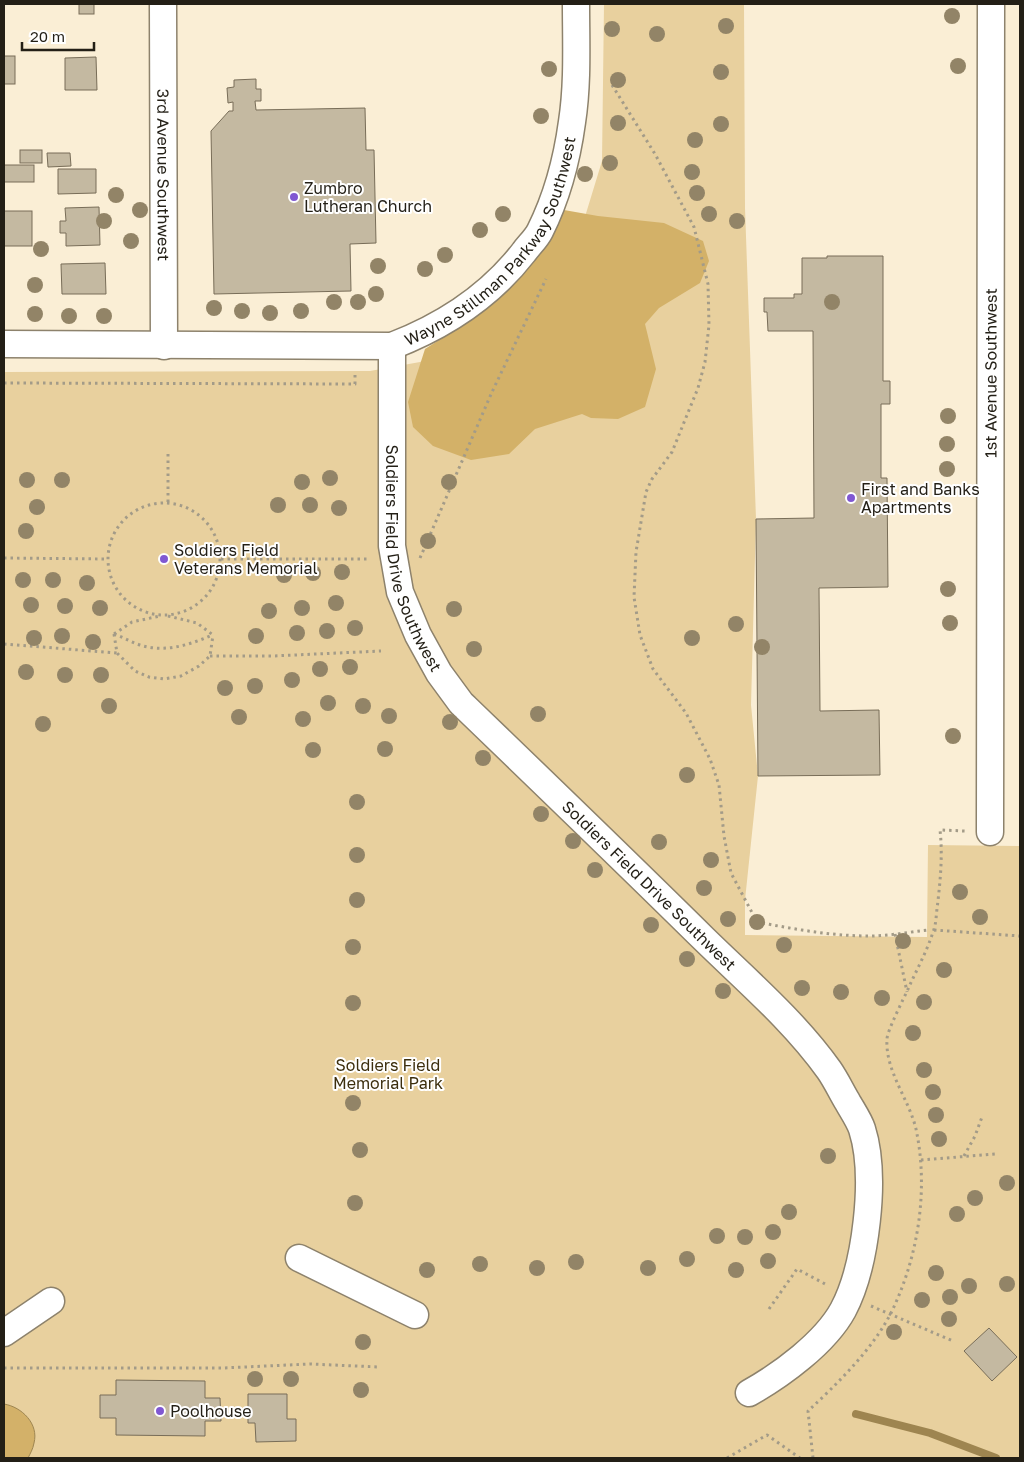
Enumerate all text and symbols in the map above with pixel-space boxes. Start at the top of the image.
scale bar [22,20,95,52]
text: 20 m [30,27,65,45]
street label: 3rd Avenue Southwest [153,89,174,261]
street label: Wayne Stillman Parkway Southwest [401,135,580,350]
place label: Zumbro Lutheran Church [304,178,432,216]
marker: Zumbro Lutheran Church [288,191,300,203]
street label: 1st Avenue Southwest [980,288,1001,458]
street label: Soldiers Field Drive Southwest [382,444,446,675]
place label: First and Banks Apartments [861,479,980,517]
marker: First and Banks Apartments [845,492,857,504]
place label: Soldiers Field Veterans Memorial [174,540,318,578]
marker: Soldiers Field Veterans Memorial [158,553,170,565]
street label: Soldiers Field Drive Southwest [558,796,740,975]
park label: Soldiers Field Memorial Park [333,1055,443,1093]
place label: Poolhouse [170,1401,252,1421]
marker: Poolhouse [154,1405,166,1417]

